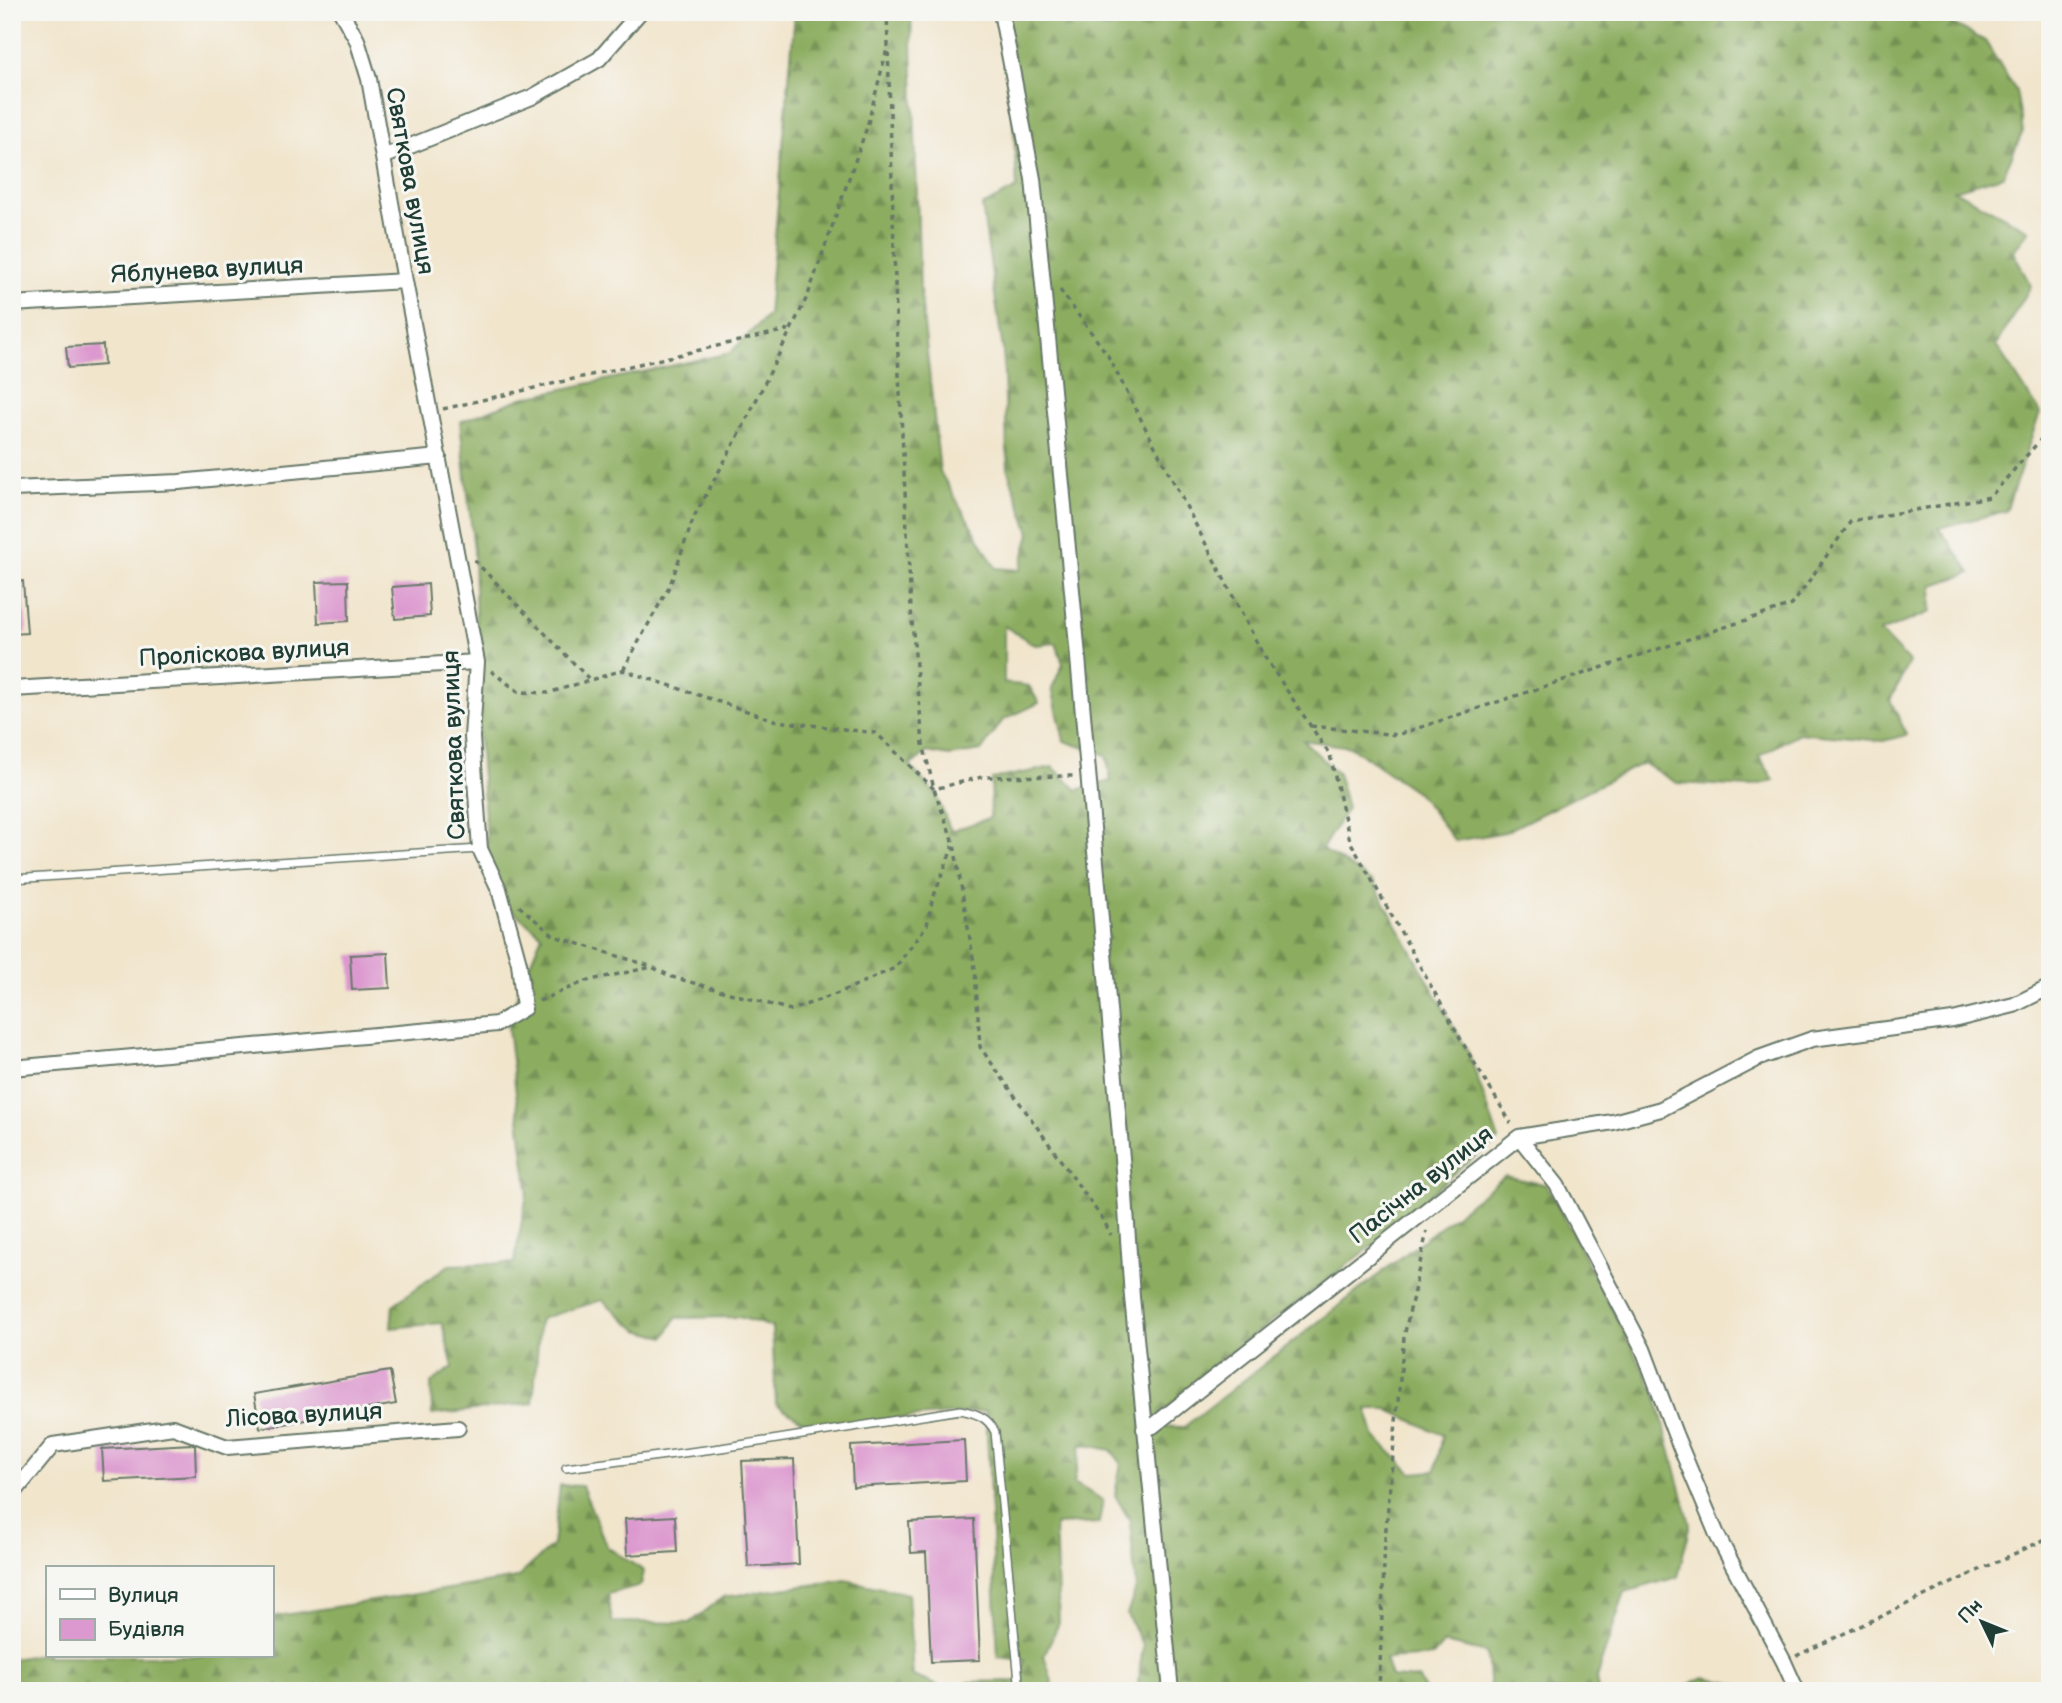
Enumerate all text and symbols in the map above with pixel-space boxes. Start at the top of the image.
street label: Святкова вулиця [379,85,441,277]
street label: Яблунева вулиця [110,250,304,290]
street label: Проліскова вулиця [138,633,350,673]
street label: Святкова вулиця [436,650,472,840]
street label: Пасічна вулиця [1343,1120,1499,1250]
street label: Лісова вулиця [224,1396,383,1434]
legend [46,1566,273,1658]
text: Вулиця [108,1583,179,1608]
north arrow [1946,1588,2016,1658]
text: Пн [1954,1594,1988,1629]
text: Будівля [108,1617,185,1642]

